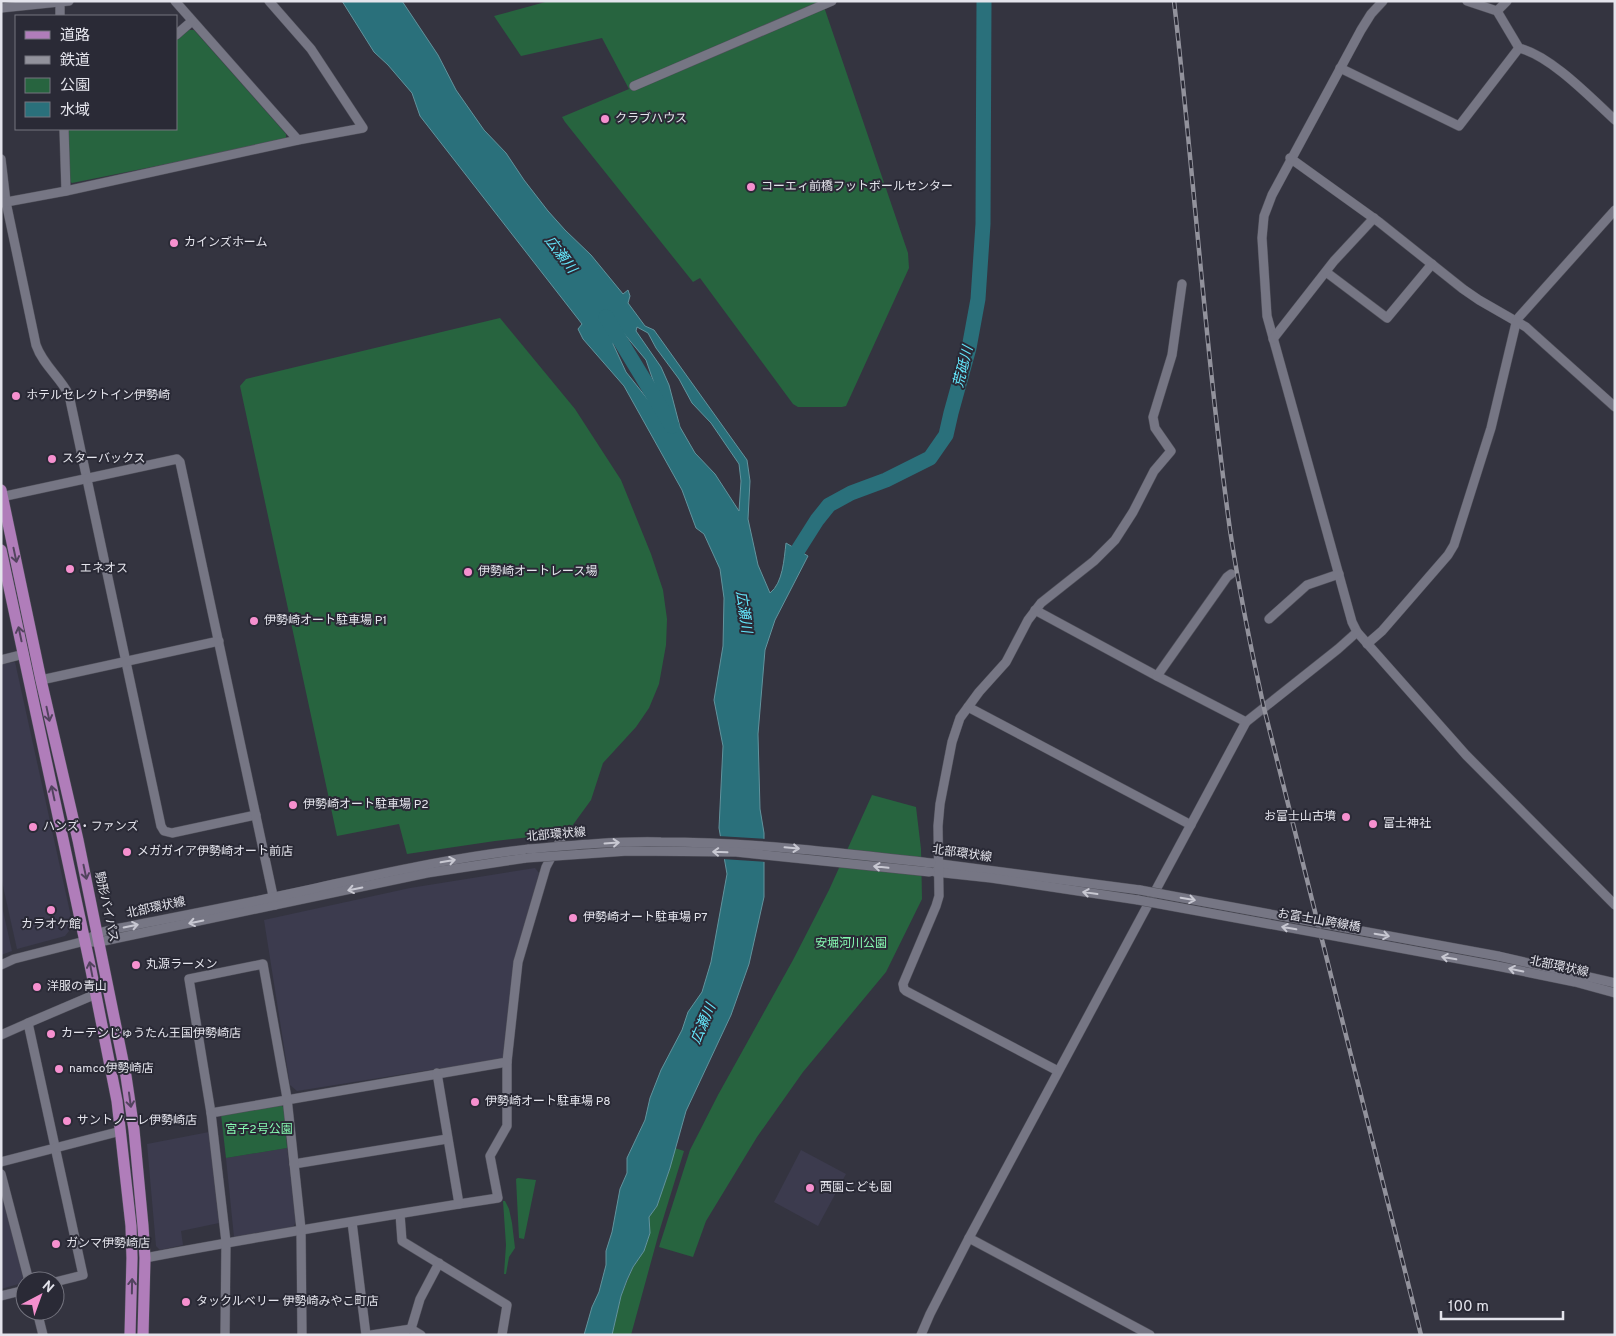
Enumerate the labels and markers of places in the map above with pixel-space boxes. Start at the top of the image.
place label: クラブハウス [615,111,687,127]
marker: クラブハウス [599,113,611,125]
place label: コーエィ前橋フットボールセンター [761,179,953,195]
marker: コーエィ前橋フットボールセンター [745,181,757,193]
place label: カインズホーム [184,235,267,251]
marker: カインズホーム [168,237,180,249]
place label: ホテルセレクトイン伊勢崎 [26,388,170,404]
marker: ホテルセレクトイン伊勢崎 [10,390,22,402]
place label: スターバックス [62,451,146,467]
marker: スターバックス [46,453,58,465]
place label: エネオス [80,561,128,577]
marker: エネオス [64,563,76,575]
place label: 伊勢崎オートレース場 [478,564,597,580]
marker: 伊勢崎オートレース場 [462,566,474,578]
place label: 伊勢崎オート駐車場 P1 [264,613,387,629]
marker: 伊勢崎オート駐車場 P1 [248,615,260,627]
place label: 伊勢崎オート駐車場 P2 [303,797,429,813]
marker: 伊勢崎オート駐車場 P2 [287,799,299,811]
place label: お富士山古墳 [1264,809,1336,825]
marker: お富士山古墳 [1340,811,1352,823]
place label: 富士神社 [1383,816,1431,832]
marker: 富士神社 [1367,818,1379,830]
place label: ハンズ・ファンズ [43,819,139,835]
marker: ハンズ・ファンズ [27,821,39,833]
place label: メガガイア伊勢崎オート前店 [137,844,293,860]
marker: メガガイア伊勢崎オート前店 [121,846,133,858]
marker: カラオケ館 [45,904,57,916]
place label: 伊勢崎オート駐車場 P7 [583,910,708,926]
marker: 伊勢崎オート駐車場 P7 [567,912,579,924]
place label: カラオケ館 [21,917,81,933]
place label: 丸源ラーメン [146,957,218,973]
marker: 丸源ラーメン [130,959,142,971]
place label: 洋服の青山 [47,979,107,995]
marker: 洋服の青山 [31,981,43,993]
place label: カーテンじゅうたん王国伊勢崎店 [61,1026,241,1042]
marker: カーテンじゅうたん王国伊勢崎店 [45,1028,57,1040]
place label: namco伊勢崎店 [69,1061,153,1077]
marker: namco伊勢崎店 [53,1063,65,1075]
place label: 伊勢崎オート駐車場 P8 [485,1094,611,1110]
marker: 伊勢崎オート駐車場 P8 [469,1096,481,1108]
place label: サントノーレ伊勢崎店 [77,1113,197,1129]
marker: サントノーレ伊勢崎店 [61,1115,73,1127]
place label: 西園こども園 [820,1180,892,1196]
marker: 西園こども園 [804,1182,816,1194]
place label: ガンマ伊勢崎店 [66,1236,150,1252]
marker: ガンマ伊勢崎店 [50,1238,62,1250]
place label: タックルベリー 伊勢崎みやこ町店 [196,1294,378,1310]
marker: タックルベリー 伊勢崎みやこ町店 [180,1296,192,1308]

